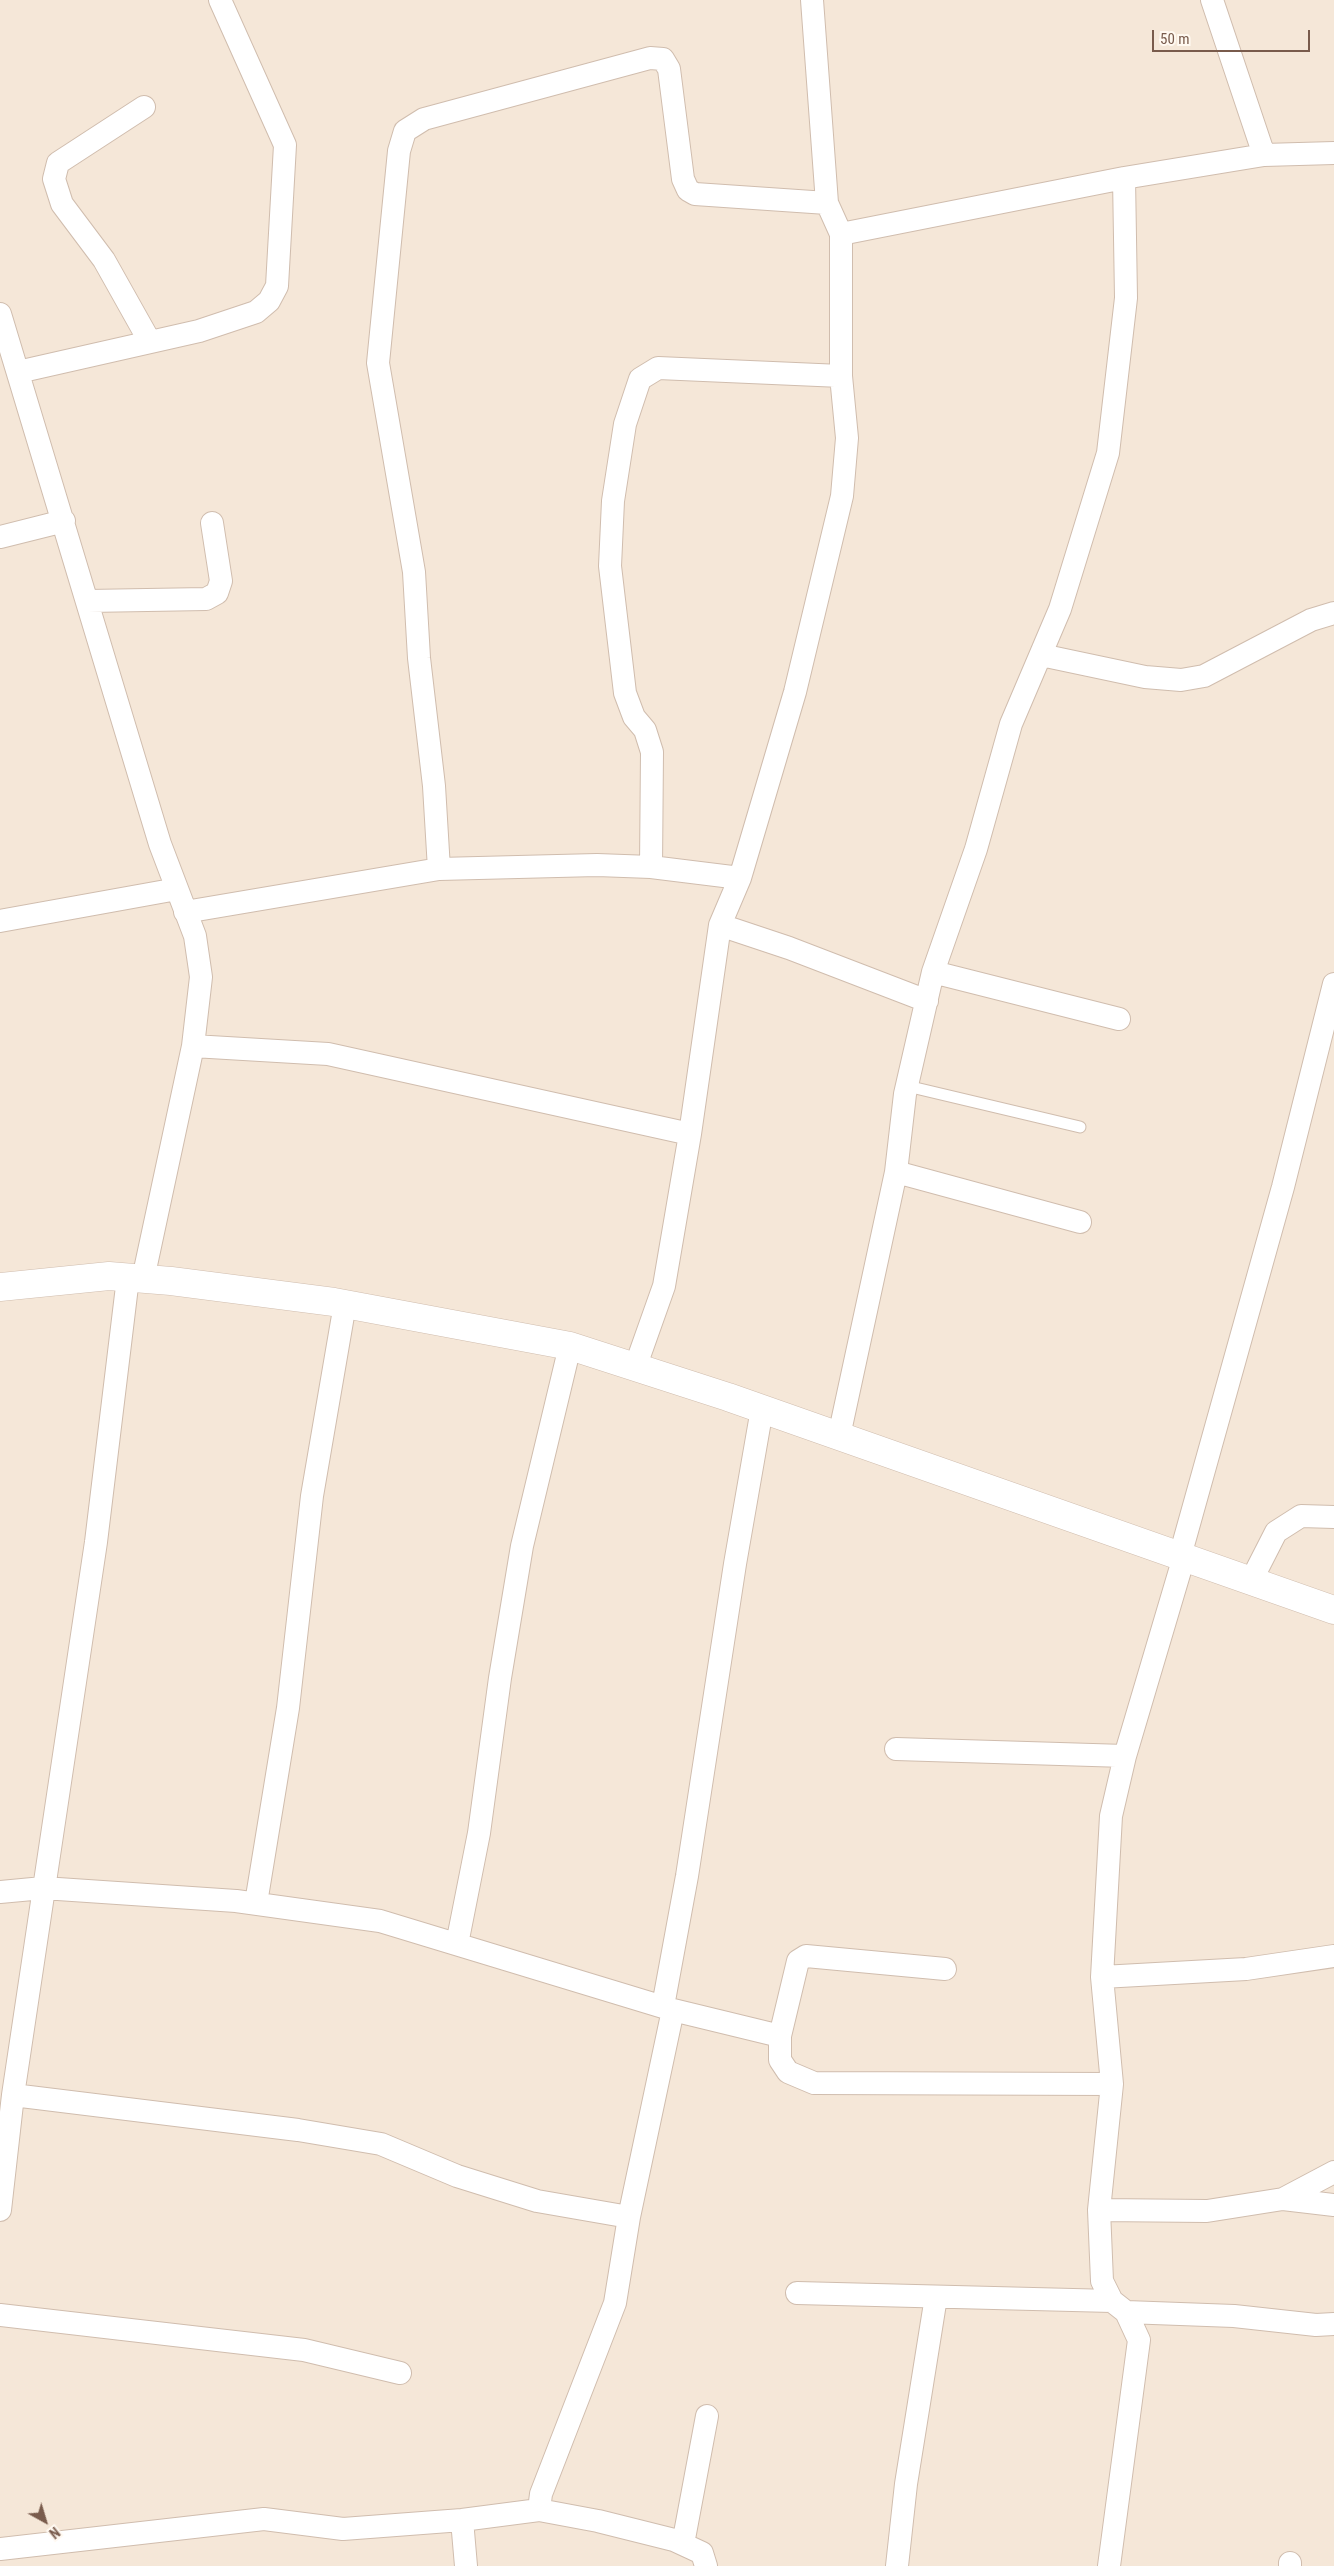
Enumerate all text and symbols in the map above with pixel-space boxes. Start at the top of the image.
scale bar [1154,20,1312,52]
text: 50 m [1160,30,1190,48]
north arrow [20,2496,70,2546]
text: N [46,2524,63,2542]

